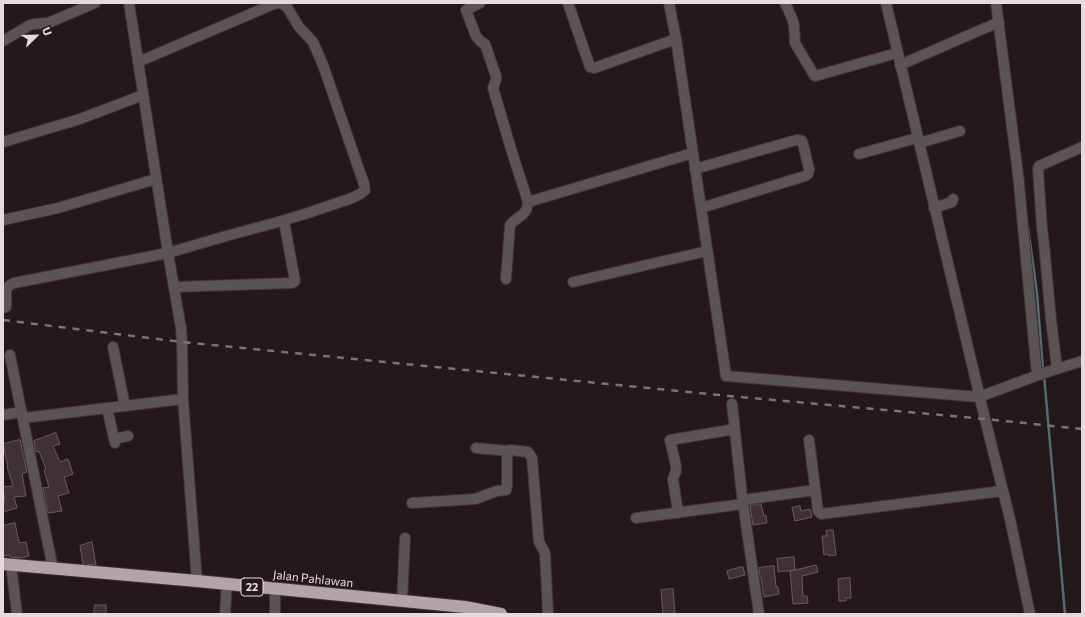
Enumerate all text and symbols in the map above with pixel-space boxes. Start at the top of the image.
north arrow [16,16,56,56]
text: U [40,25,55,37]
street label: Jalan Pahlawan [272,568,354,590]
road number: 22 [241,578,263,596]

